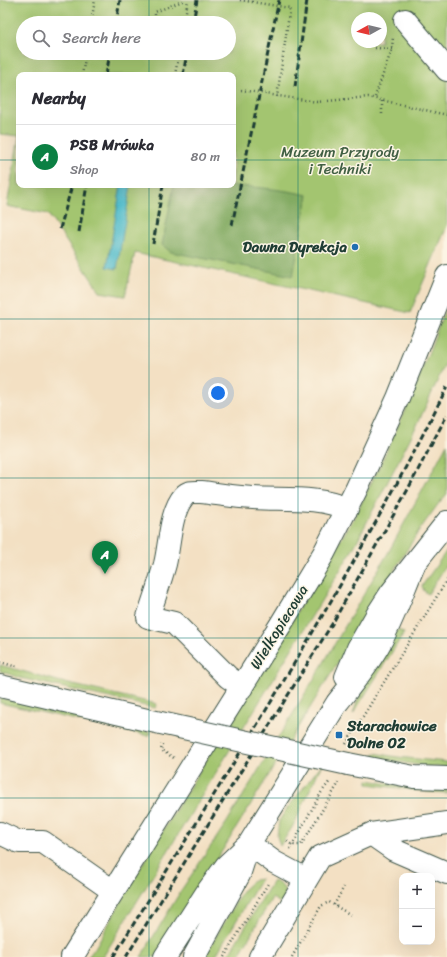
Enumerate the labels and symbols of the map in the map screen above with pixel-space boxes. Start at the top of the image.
north arrow [351,12,387,48]
park label: Muzeum Przyrody i Techniki [281,139,399,182]
place label: Dawna Dyrekcja [243,234,347,260]
marker: Dawna Dyrekcja [350,242,360,252]
your location [208,383,228,403]
pin: A [92,541,118,574]
street label: Wielkopiecowa [243,579,316,674]
place label: Starachowice Dolne 02 [346,713,437,756]
marker: Starachowice Dolne 02 [334,730,344,740]

